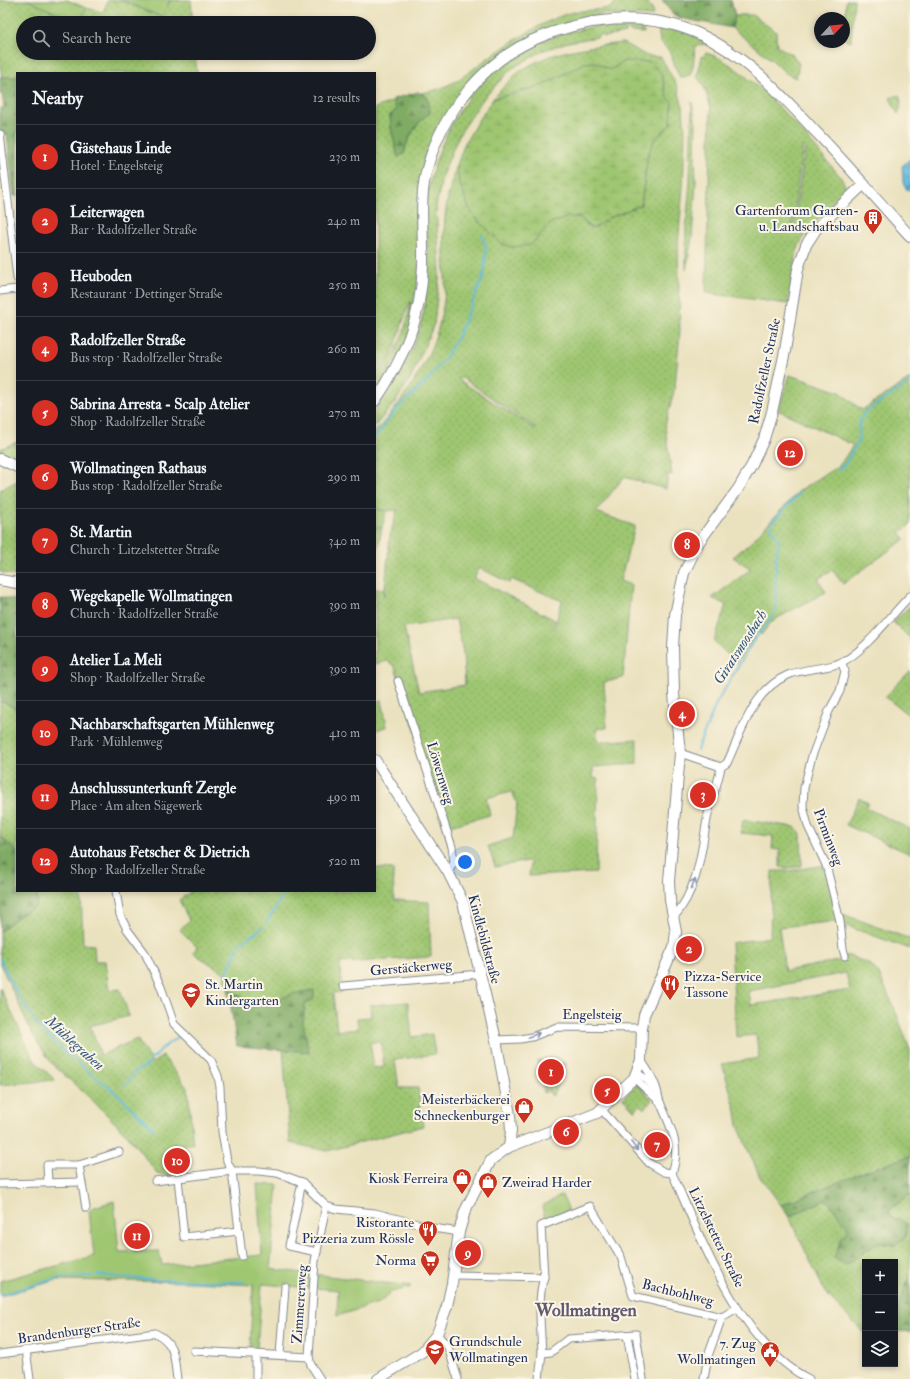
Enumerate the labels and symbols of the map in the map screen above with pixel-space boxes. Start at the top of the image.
north arrow [814,12,850,48]
place label: Gartenforum Garten- u. Landschaftsbau [735,202,859,235]
building icon: Gartenforum Garten- u. Landschaftsbau [862,207,884,235]
street label: Radolfzeller Straße [745,316,784,426]
pin: 12 [777,438,803,468]
pin: 8 [674,530,700,560]
water label: Giratsmoosbach [709,606,772,688]
pin: 4 [669,699,695,729]
street label: Löwernweg [423,740,458,808]
pin: 3 [690,780,716,810]
street label: Pirminweg [810,806,848,869]
your location [455,852,475,872]
one-way arrow [690,878,698,890]
street label: Kindlebildstraße [464,893,505,986]
pin: 2 [676,934,702,964]
street label: Gerstäckerweg [369,955,454,980]
place label: Pizza-Service Tassone [684,968,761,1001]
restaurant icon: Pizza-Service Tassone [659,973,681,1001]
place label: St. Martin Kindergarten [205,976,279,1009]
school or university icon: St. Martin Kindergarten [180,981,202,1009]
street label: Engelsteig [562,1006,623,1023]
water label: Mühlegraben [40,1011,108,1075]
one-way arrow [528,1031,540,1039]
pin: 1 [538,1057,564,1087]
pin: 5 [594,1076,620,1106]
place label: Meisterbäckerei Schneckenburger [414,1091,511,1124]
shop icon: Meisterbäckerei Schneckenburger [513,1096,535,1124]
pin: 6 [553,1117,579,1147]
pin: 7 [644,1130,670,1160]
one-way arrow [630,1140,638,1151]
pin: 10 [164,1146,190,1176]
shop icon: Kiosk Ferreira [451,1167,473,1195]
place label: Kiosk Ferreira [368,1170,448,1187]
shop icon: Zweirad Harder [477,1171,499,1199]
place label: Zweirad Harder [502,1174,592,1191]
street label: Litzelstetter Straße [685,1184,748,1290]
place label: Ristorante Pizzeria zum Rössle [302,1214,414,1247]
restaurant icon: Ristorante Pizzeria zum Rössle [417,1219,439,1247]
pin: 11 [124,1221,150,1251]
pin: 9 [455,1238,481,1268]
supermarket icon: Norma [419,1249,441,1277]
place label: Norma [375,1252,416,1269]
street label: Zimmererweg [288,1263,311,1344]
street label: Bachbohlweg [640,1275,717,1310]
district label: Wollmatingen [534,1299,637,1322]
street label: Brandenburger Straße [16,1313,142,1348]
place label: Grundschule Wollmatingen [448,1333,528,1366]
place label: 7. Zug Wollmatingen [676,1335,757,1368]
school or university icon: Grundschule Wollmatingen [424,1338,446,1366]
public building icon: 7. Zug Wollmatingen [759,1340,781,1368]

